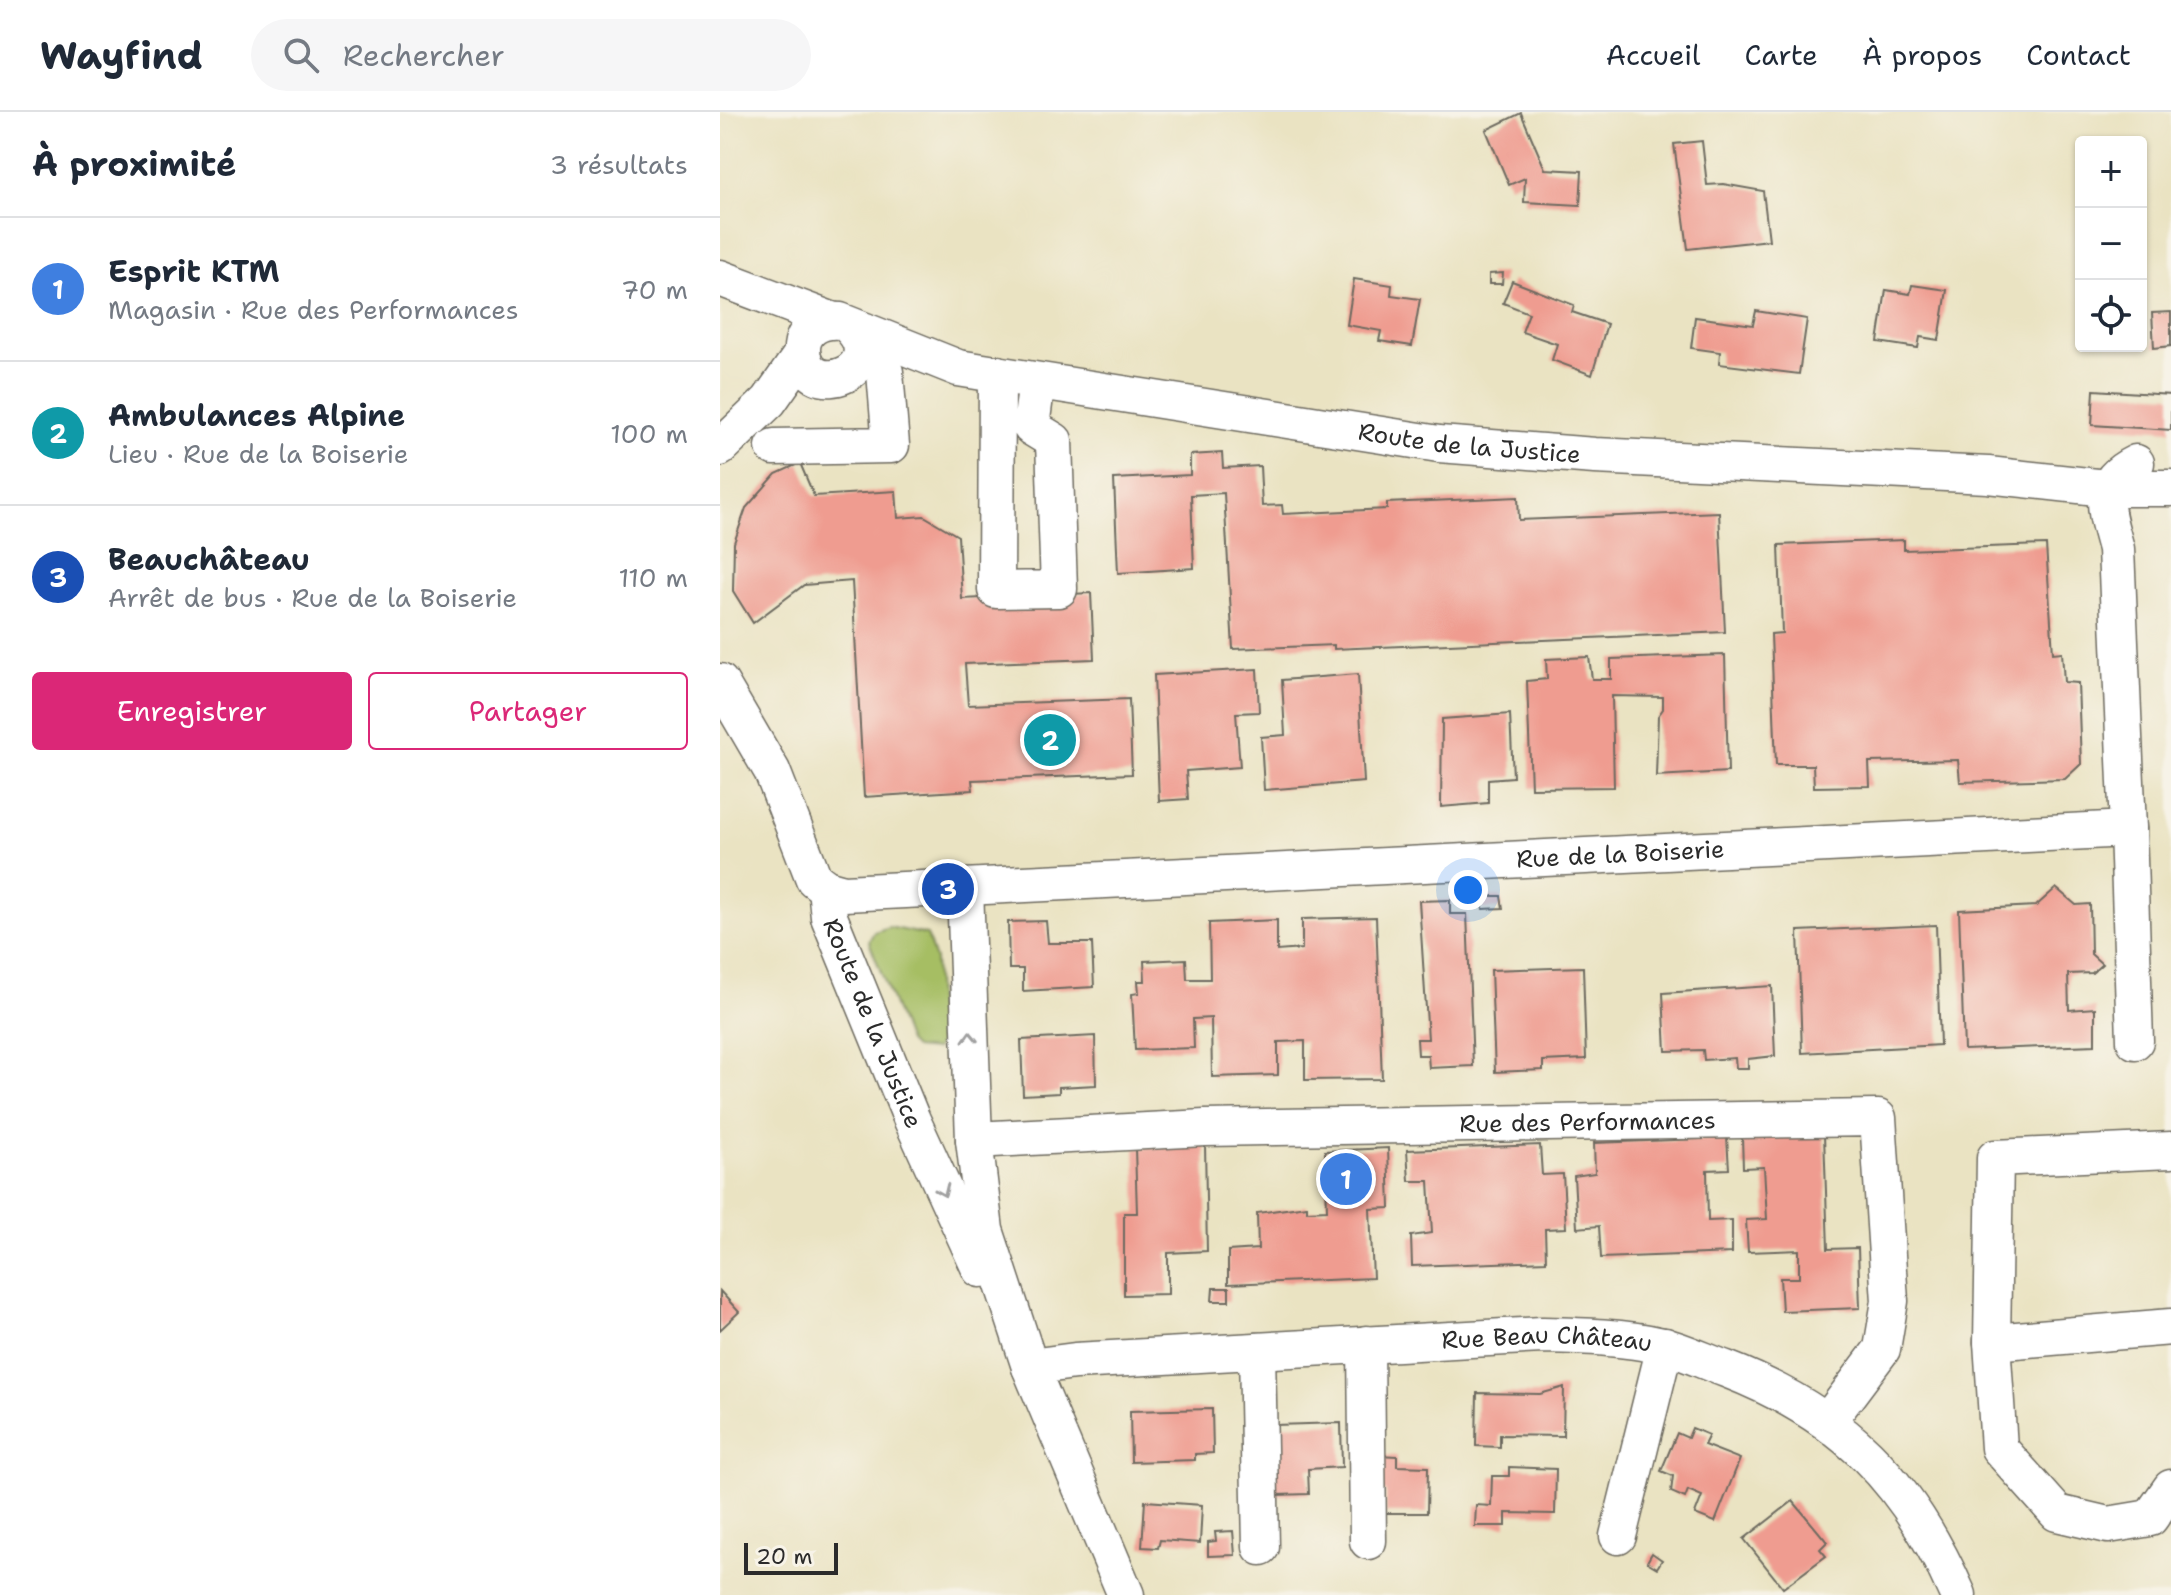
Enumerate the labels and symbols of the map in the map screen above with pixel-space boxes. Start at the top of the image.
street label: Route de la Justice [1356,415,1582,471]
pin: 2 [1024,710,1076,770]
street label: Rue de la Boiserie [1516,833,1725,875]
pin: 3 [922,859,974,919]
your location [1448,870,1488,910]
street label: Route de la Justice [815,914,930,1133]
one-way arrow [962,1030,979,1043]
street label: Rue des Performances [1459,1104,1716,1140]
pin: 1 [1320,1149,1372,1209]
one-way arrow [934,1183,950,1197]
street label: Rue Beau Château [1441,1319,1655,1359]
scale bar [744,1539,838,1575]

